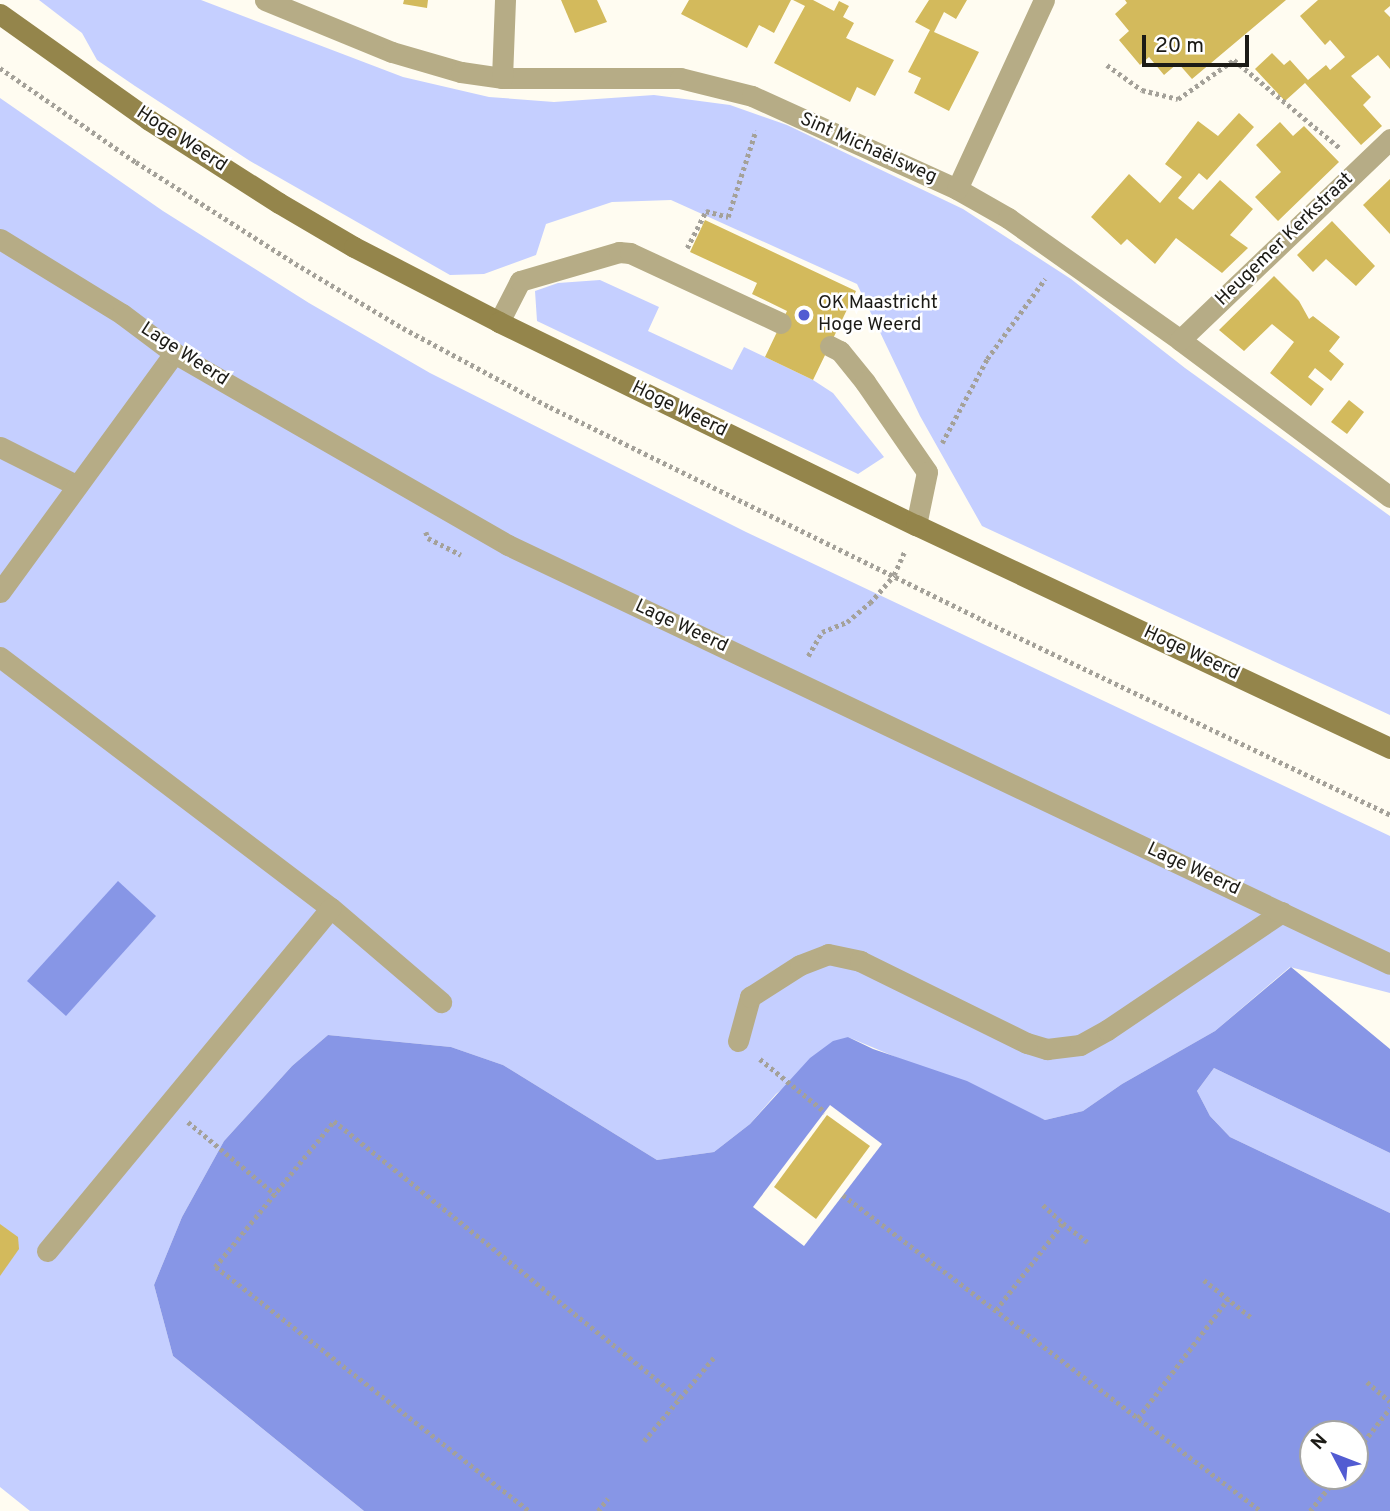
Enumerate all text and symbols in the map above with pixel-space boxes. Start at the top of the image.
scale bar [1145,21,1252,65]
text: 20 m [1155,33,1204,60]
street label: Hoge Weerd [131,102,231,178]
street label: Sint Michaëlsweg [796,109,940,189]
street label: Heugemer Kerkstraat [1211,168,1359,312]
place label: OK Maastricht Hoge Weerd [818,293,938,337]
marker: OK Maastricht Hoge Weerd [796,307,812,323]
street label: Lage Weerd [136,318,232,392]
street label: Hoge Weerd [627,377,731,443]
street label: Lage Weerd [631,595,731,659]
street label: Hoge Weerd [1139,622,1243,686]
street label: Lage Weerd [1143,838,1243,902]
north arrow [1299,1420,1369,1490]
text: N [1306,1429,1333,1455]

